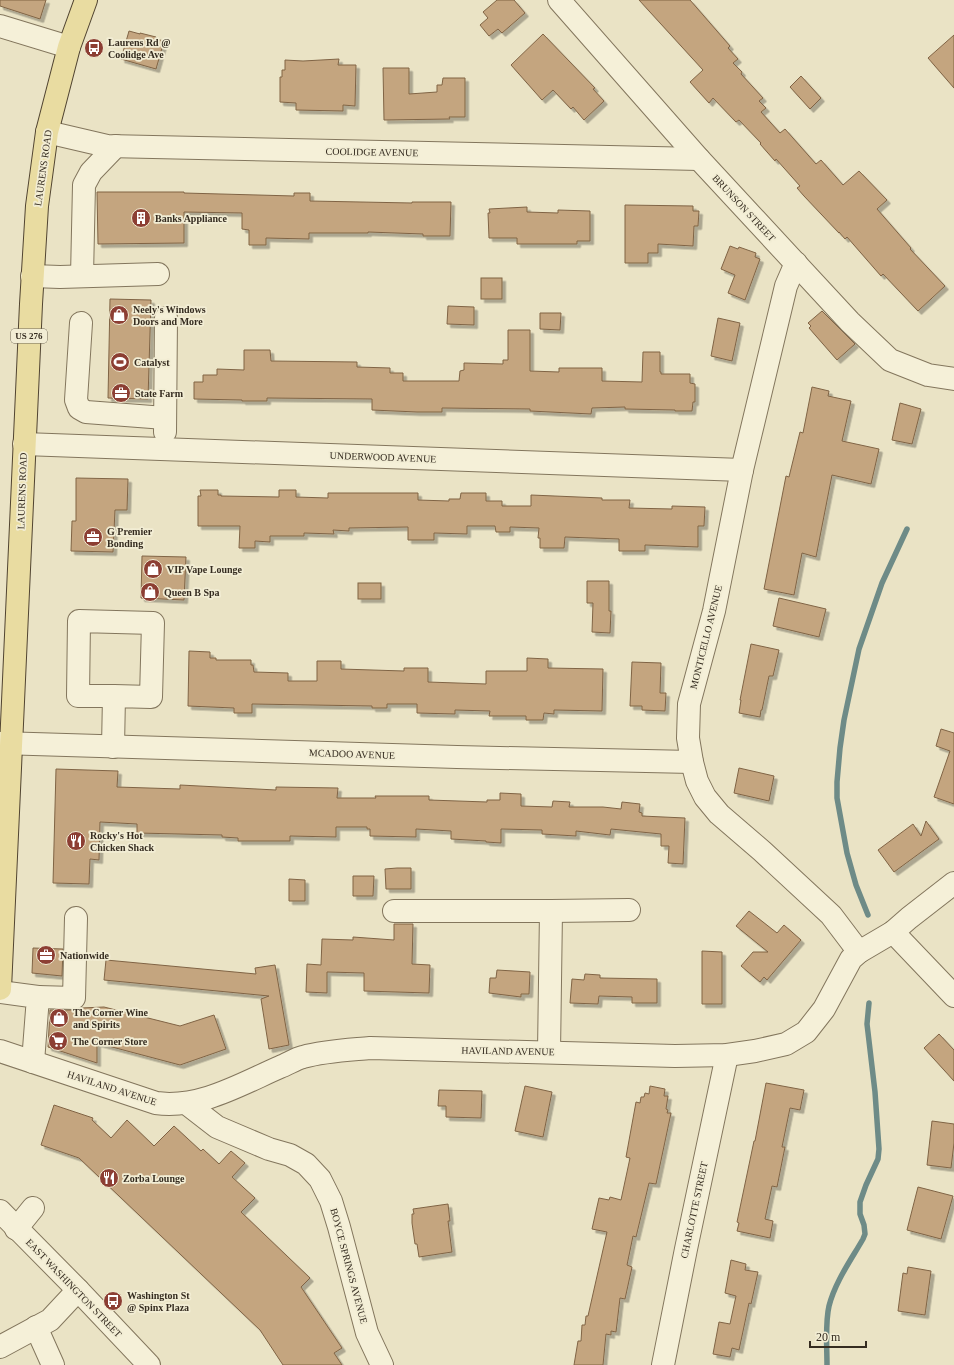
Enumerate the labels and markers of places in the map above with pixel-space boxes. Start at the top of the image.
bus stop icon: Laurens Rd @ Coolidge Ave [83,37,105,59]
place label: Laurens Rd @ Coolidge Ave [108,37,170,60]
building icon: Banks Appliance [130,207,152,229]
place label: Banks Appliance [155,213,228,224]
shop icon: Neely's Windows Doors and More [108,304,130,326]
place label: Neely's Windows Doors and More [133,304,206,327]
sports icon: Catalyst [109,351,131,373]
place label: Catalyst [134,357,170,368]
office icon: State Farm [110,382,132,404]
place label: State Farm [135,388,184,399]
office icon: G Premier Bonding [82,526,104,548]
place label: G Premier Bonding [107,526,153,549]
shop icon: VIP Vape Lounge [142,558,164,580]
place label: VIP Vape Lounge [167,564,243,575]
shop icon: Queen B Spa [139,581,161,603]
place label: Queen B Spa [164,587,220,598]
restaurant icon: Rocky's Hot Chicken Shack [65,830,87,852]
place label: Rocky's Hot Chicken Shack [90,830,155,853]
office icon: Nationwide [35,944,57,966]
place label: Nationwide [60,950,109,961]
shop icon: The Corner Wine and Spirits [48,1007,70,1029]
place label: The Corner Wine and Spirits [73,1007,149,1030]
supermarket icon: The Corner Store [47,1030,69,1052]
place label: The Corner Store [72,1036,148,1047]
restaurant icon: Zorba Lounge [98,1167,120,1189]
place label: Zorba Lounge [123,1173,185,1184]
bus stop icon: Washington St @ Spinx Plaza [102,1290,124,1312]
place label: Washington St @ Spinx Plaza [127,1290,190,1313]

